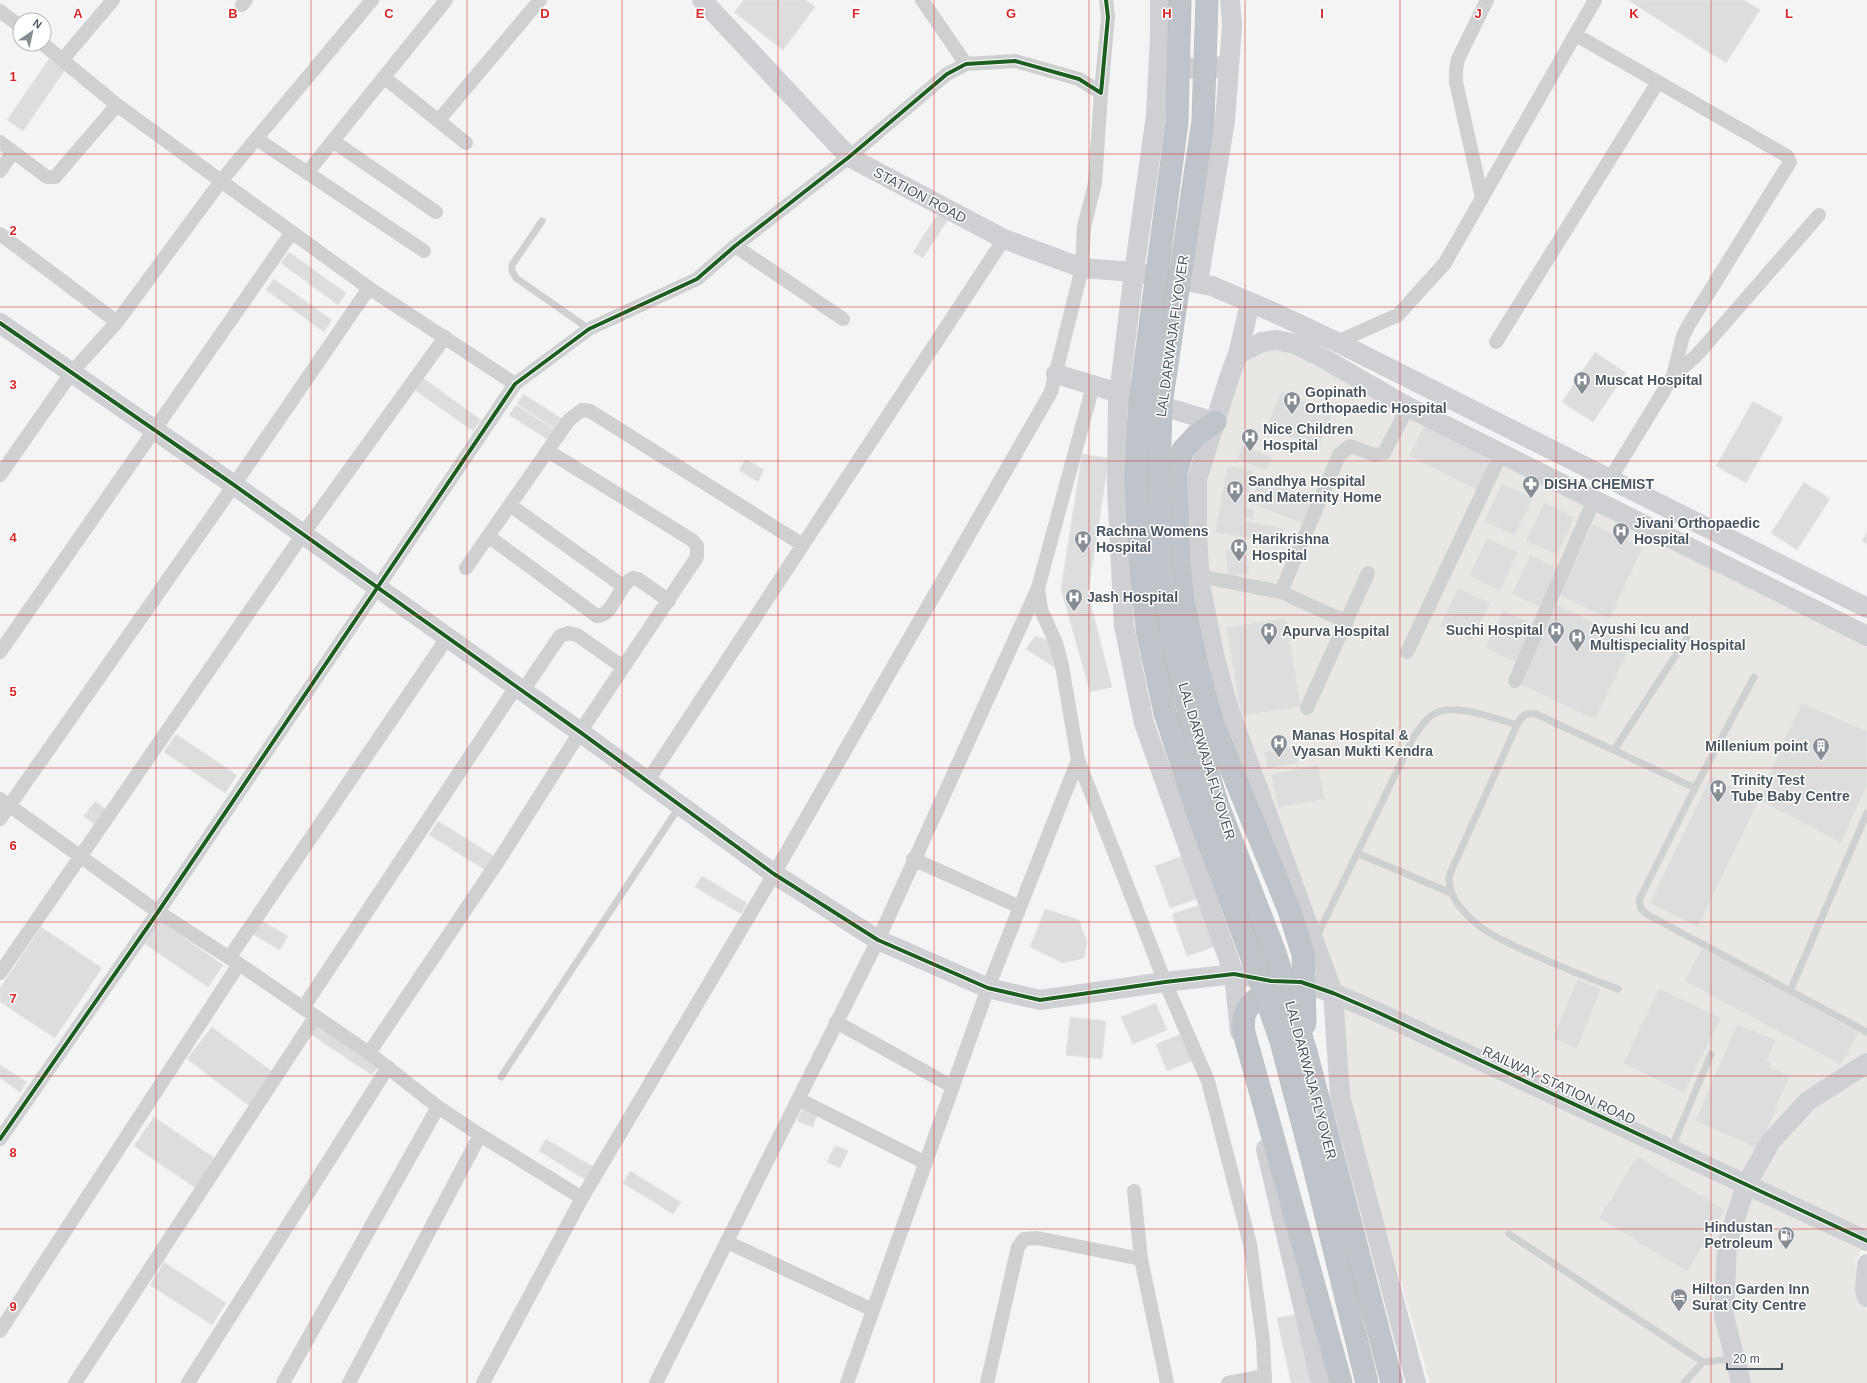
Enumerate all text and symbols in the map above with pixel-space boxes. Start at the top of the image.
text: A [73,6,83,21]
text: B [228,6,238,21]
text: C [384,6,394,21]
text: D [540,6,550,21]
text: E [696,6,705,21]
text: F [852,6,860,21]
text: G [1006,6,1016,21]
text: H [1162,6,1172,21]
text: I [1320,6,1324,21]
text: J [1474,6,1482,21]
text: K [1629,6,1639,21]
text: L [1785,6,1793,21]
north arrow [12,12,52,52]
text: N [31,17,44,31]
text: 1 [9,69,17,84]
street label: STATION ROAD [871,164,969,226]
text: 2 [9,223,17,238]
street label: LAL DARWAJA FLYOVER [1153,254,1191,418]
hospital icon: Muscat Hospital [1572,370,1592,395]
place label: Muscat Hospital [1595,372,1702,388]
text: 3 [9,377,17,392]
place label: Gopinath Orthopaedic Hospital [1305,384,1447,416]
hospital icon: Gopinath Orthopaedic Hospital [1282,390,1302,415]
place label: Nice Children Hospital [1263,421,1353,453]
hospital icon: Nice Children Hospital [1240,427,1260,452]
place label: Sandhya Hospital and Maternity Home [1248,473,1382,505]
pharmacy icon: DISHA CHEMIST [1521,474,1541,499]
place label: DISHA CHEMIST [1544,476,1654,492]
hospital icon: Sandhya Hospital and Maternity Home [1225,479,1245,504]
place label: Jivani Orthopaedic Hospital [1634,515,1760,547]
hospital icon: Jivani Orthopaedic Hospital [1611,521,1631,546]
place label: Rachna Womens Hospital [1096,523,1209,555]
hospital icon: Rachna Womens Hospital [1073,529,1093,554]
text: 4 [9,530,17,545]
place label: Harikrishna Hospital [1252,531,1329,563]
hospital icon: Harikrishna Hospital [1229,537,1249,562]
hospital icon: Jash Hospital [1064,587,1084,612]
place label: Jash Hospital [1087,589,1178,605]
hospital icon: Suchi Hospital [1546,620,1566,645]
hospital icon: Apurva Hospital [1259,621,1279,646]
place label: Ayushi Icu and Multispeciality Hospital [1590,621,1746,653]
place label: Suchi Hospital [1446,622,1543,638]
place label: Apurva Hospital [1282,623,1389,639]
hospital icon: Ayushi Icu and Multispeciality Hospital [1567,627,1587,652]
street label: LAL DARWAJA FLYOVER [1175,681,1239,841]
text: 5 [9,684,17,699]
place label: Manas Hospital & Vyasan Mukti Kendra [1292,727,1433,759]
hospital icon: Manas Hospital & Vyasan Mukti Kendra [1269,733,1289,758]
building icon: Millenium point [1811,736,1831,761]
place label: Millenium point [1705,738,1808,754]
place label: Trinity Test Tube Baby Centre [1731,772,1850,804]
hospital icon: Trinity Test Tube Baby Centre [1708,778,1728,803]
text: 6 [9,838,17,853]
text: 7 [9,991,17,1006]
street label: LAL DARWAJA FLYOVER [1282,999,1340,1161]
street label: RAILWAY STATION ROAD [1480,1042,1638,1128]
text: 8 [9,1145,17,1160]
place label: Hindustan Petroleum [1705,1219,1773,1251]
fuel station icon: Hindustan Petroleum [1776,1225,1796,1250]
place label: Hilton Garden Inn Surat City Centre [1692,1281,1809,1313]
hotel icon: Hilton Garden Inn Surat City Centre [1669,1287,1689,1312]
text: 9 [9,1299,17,1314]
scale bar [1727,1345,1782,1371]
text: 20 m [1733,1352,1760,1366]

